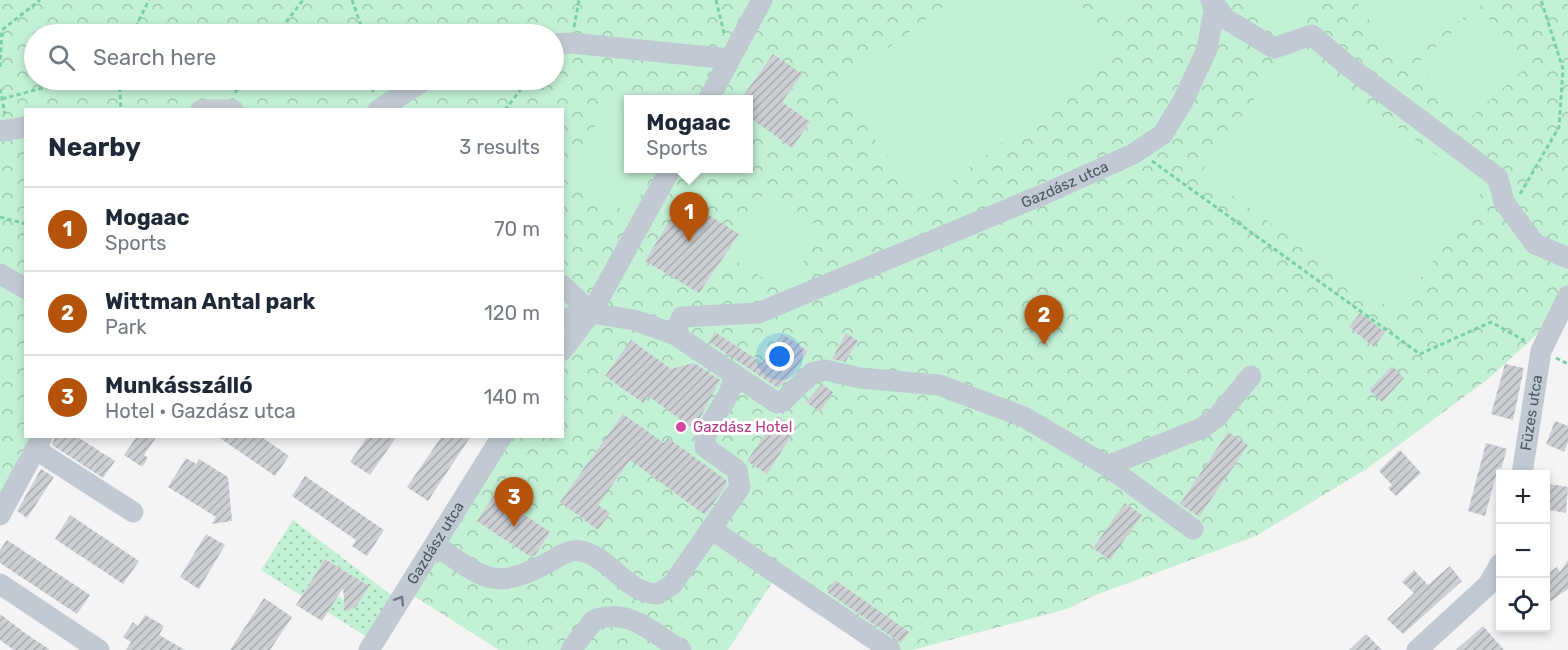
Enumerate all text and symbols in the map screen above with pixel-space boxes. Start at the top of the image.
search box [24,24,564,90]
icon: search [45,41,78,74]
text: Search here [93,44,216,71]
popup [624,95,753,173]
text: Mogaac [646,109,731,136]
text: Nearby [48,132,141,163]
text: 3 results [459,135,540,159]
text: Sports [646,136,708,160]
street label: Gazdász utca [1018,157,1111,212]
pin: 1 [670,192,708,242]
text: Mogaac [105,204,190,231]
text: 1 [63,217,72,241]
text: 70 m [494,217,540,241]
text: Sports [105,231,166,255]
text: Wittman Antal park [105,288,315,315]
pin: 2 [1024,296,1064,345]
text: 2 [61,301,74,325]
text: 120 m [484,301,540,325]
text: Park [105,315,147,339]
your location [765,342,794,371]
text: Munkásszálló [105,372,253,399]
street label: Füzes utca [1517,374,1546,452]
text: 3 [61,385,74,409]
text: 140 m [484,385,540,409]
text: Hotel · Gazdász utca [105,399,296,423]
place label: Gazdász Hotel [693,418,792,436]
marker: Gazdász Hotel [674,420,688,434]
map controls [1496,470,1550,632]
button: + [1496,470,1550,524]
pin: 3 [494,478,534,527]
street label: Gazdász utca [403,498,468,588]
button: − [1496,524,1550,578]
button: locate [1496,578,1550,632]
one-way arrow [393,596,404,607]

